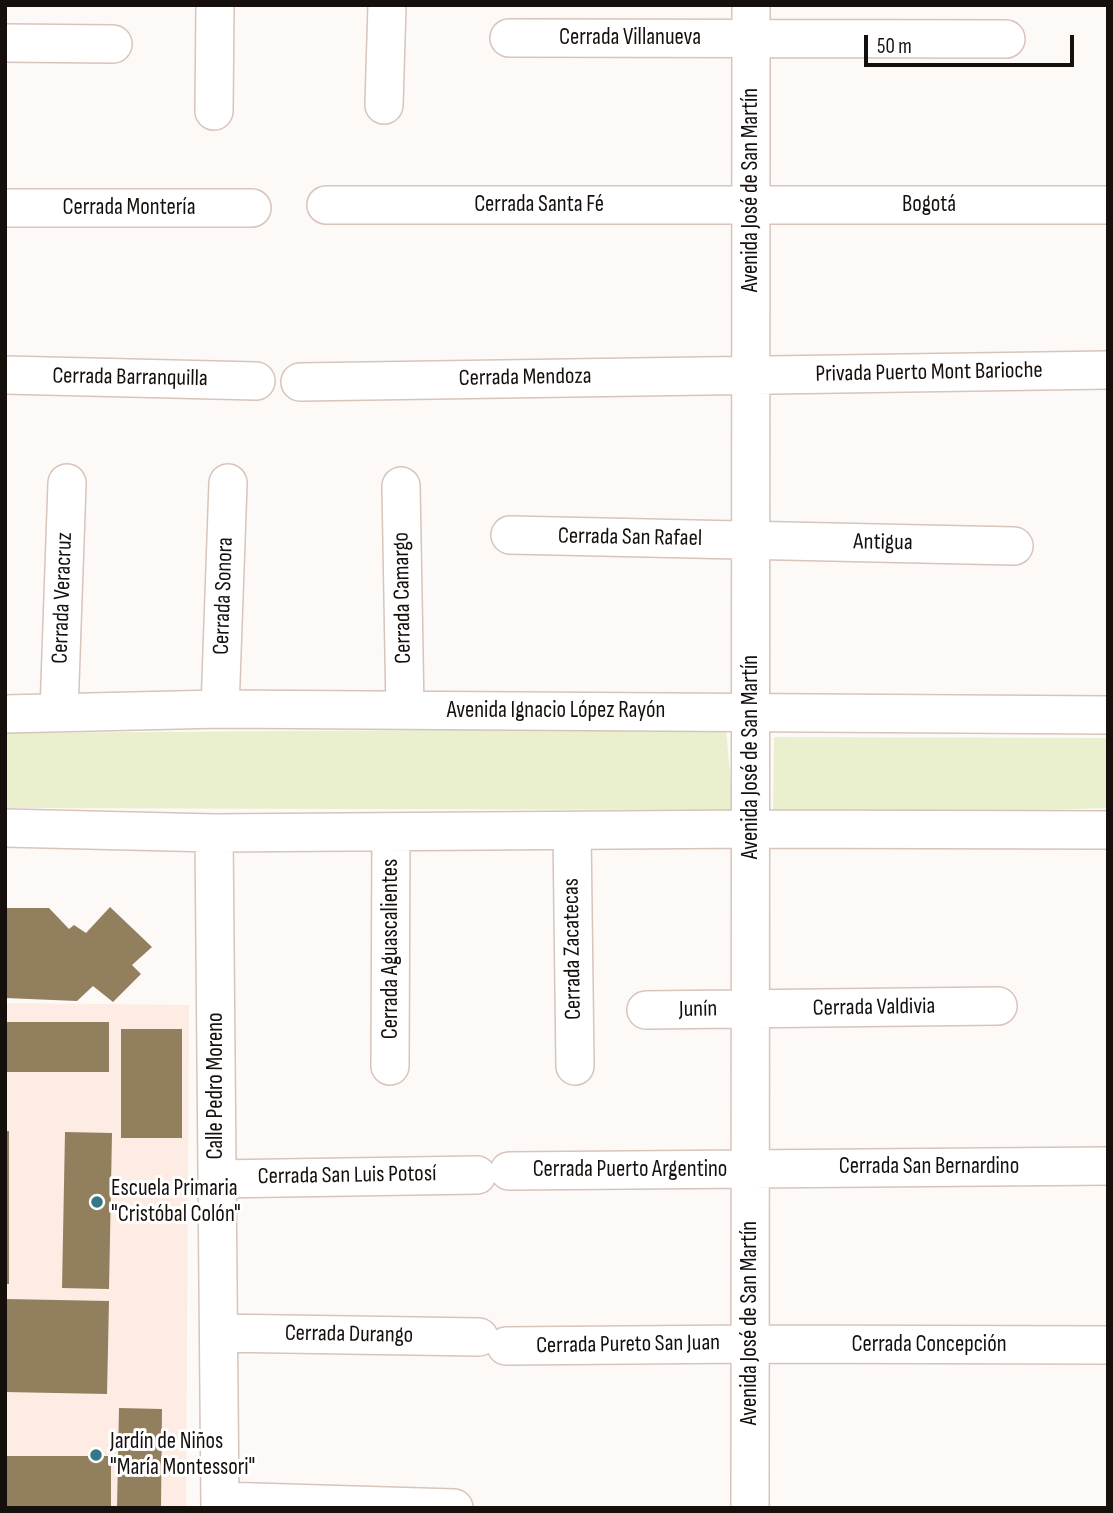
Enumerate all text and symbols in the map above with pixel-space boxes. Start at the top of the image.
scale bar [868,21,1078,65]
street label: Cerrada Villanueva [559,24,701,52]
text: 50 m [877,34,912,59]
street label: Avenida José de San Martín [737,88,765,292]
street label: Cerrada Santa Fé [474,191,604,219]
street label: Bogotá [902,191,956,219]
street label: Cerrada Montería [62,194,196,222]
street label: Privada Puerto Mont Barioche [815,357,1043,389]
street label: Cerrada Barranquilla [52,363,208,393]
street label: Cerrada Mendoza [458,363,592,393]
street label: Cerrada San Rafael [558,523,702,553]
street label: Antigua [853,529,913,557]
street label: Cerrada Veracruz [47,532,79,664]
street label: Cerrada Camargo [388,532,418,664]
street label: Cerrada Sonora [208,537,240,655]
street label: Avenida José de San Martín [737,655,765,859]
street label: Avenida Ignacio López Rayón [447,697,665,725]
street label: Cerrada Aguascalientes [377,859,405,1039]
street label: Cerrada Zacatecas [558,878,588,1020]
street label: Cerrada Valdivia [812,993,936,1023]
street label: Junín [679,996,717,1024]
street label: Calle Pedro Moreno [202,1012,230,1160]
street label: Cerrada San Bernardino [839,1153,1019,1181]
street label: Cerrada Puerto Argentino [533,1156,727,1184]
street label: Cerrada San Luis Potosí [257,1161,437,1191]
place label: Escuela Primaria "Cristóbal Colón" [111,1175,241,1229]
marker: Escuela Primaria "Cristóbal Colón" [89,1194,105,1210]
street label: Avenida José de San Martín [736,1221,764,1425]
street label: Cerrada Durango [285,1320,413,1350]
street label: Cerrada Pureto San Juan [536,1330,720,1360]
street label: Cerrada Concepción [851,1331,1007,1359]
place label: Jardín de Niños "María Montessori" [110,1428,255,1482]
marker: Jardín de Niños "María Montessori" [88,1447,104,1463]

